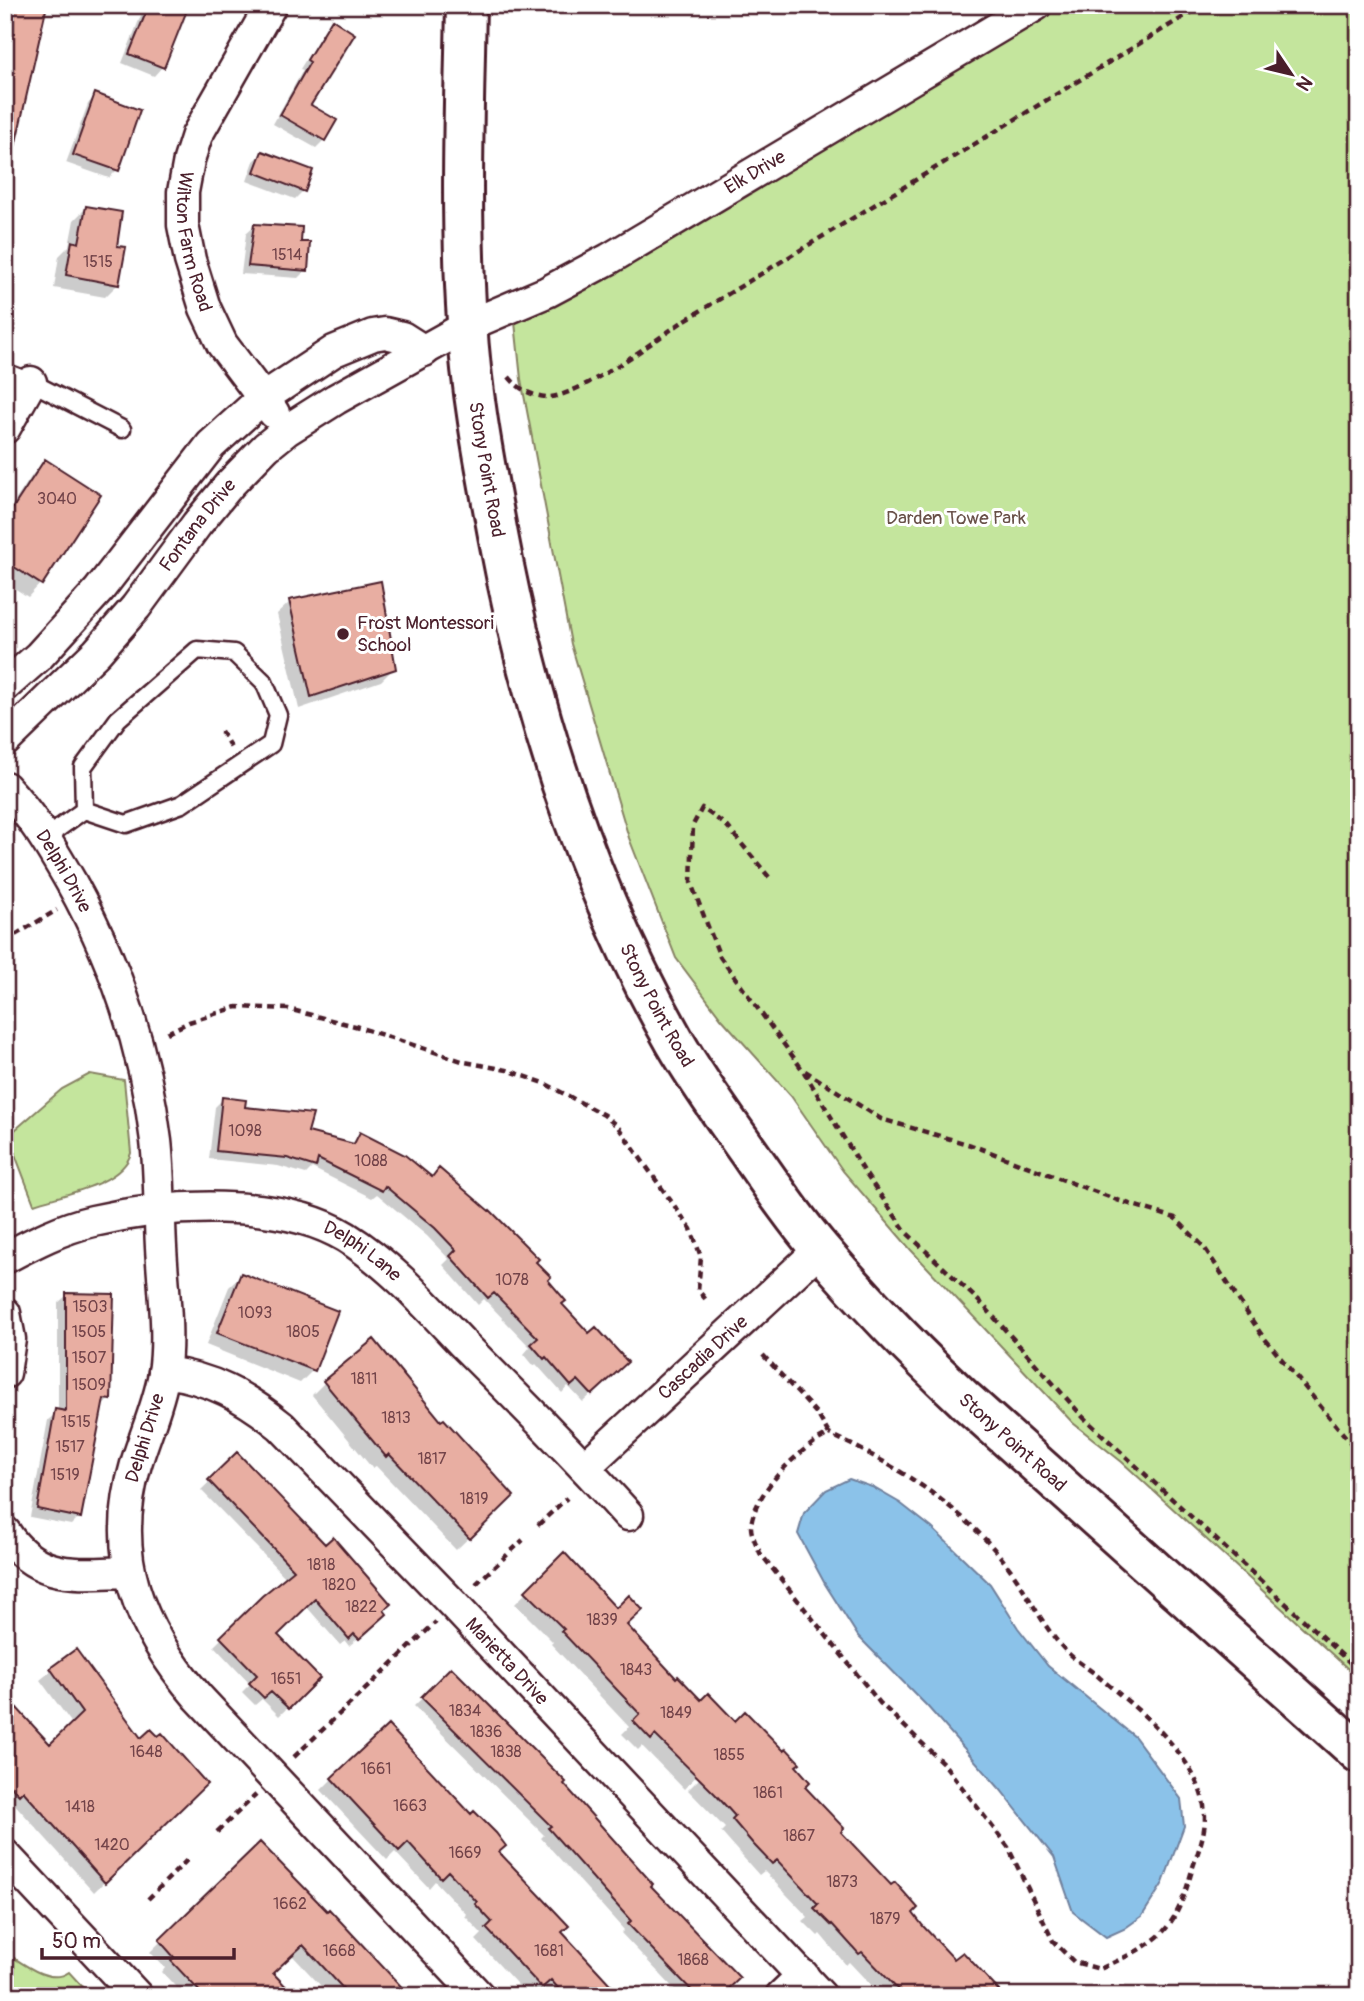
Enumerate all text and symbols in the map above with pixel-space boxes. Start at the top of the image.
north arrow [1256,38,1326,108]
text: N [1291,71,1318,95]
street label: Elk Drive [720,144,790,200]
street label: Wilton Farm Road [171,169,217,315]
house number: 1514 [272,245,302,265]
house number: 1515 [83,252,113,272]
street label: Stony Point Road [463,400,510,539]
street label: Fontana Drive [154,473,242,576]
house number: 3040 [37,489,77,509]
park label: Darden Towe Park [886,506,1026,530]
place label: Frost Montessori School [357,611,494,657]
marker: Frost Montessori School [335,626,351,642]
street label: Delphi Drive [30,825,97,917]
street label: Stony Point Road [614,940,699,1072]
house number: 1098 [228,1121,262,1141]
house number: 1088 [354,1151,388,1171]
street label: Delphi Lane [320,1215,407,1287]
house number: 1078 [495,1270,529,1290]
house number: 1503 [73,1297,107,1317]
house number: 1093 [238,1303,272,1323]
street label: Cascadia Drive [653,1310,753,1405]
house number: 1505 [72,1322,106,1342]
house number: 1805 [286,1322,320,1342]
house number: 1507 [72,1348,107,1368]
house number: 1811 [351,1369,377,1389]
house number: 1509 [72,1375,106,1395]
street label: Stony Point Road [953,1388,1072,1497]
street label: Delphi Drive [120,1390,170,1485]
house number: 1813 [381,1408,411,1428]
house number: 1515 [61,1412,91,1432]
house number: 1517 [55,1437,85,1457]
house number: 1817 [417,1449,447,1469]
house number: 1519 [50,1465,80,1485]
house number: 1819 [460,1489,488,1509]
house number: 1818 [307,1555,335,1575]
house number: 1820 [322,1575,356,1595]
house number: 1822 [345,1597,377,1617]
house number: 1839 [586,1610,618,1630]
street label: Marietta Drive [460,1613,554,1711]
house number: 1843 [620,1660,652,1680]
house number: 1651 [271,1669,301,1689]
house number: 1834 [449,1701,481,1721]
house number: 1849 [660,1703,692,1723]
house number: 1836 [470,1722,502,1742]
house number: 1648 [130,1742,162,1762]
house number: 1838 [490,1742,522,1762]
house number: 1855 [713,1745,745,1765]
house number: 1661 [360,1759,392,1779]
house number: 1861 [753,1783,783,1803]
house number: 1663 [393,1796,427,1816]
house number: 1418 [65,1797,95,1817]
house number: 1867 [783,1826,816,1846]
house number: 1420 [94,1835,130,1855]
house number: 1669 [448,1843,482,1863]
house number: 1873 [826,1872,858,1892]
house number: 1662 [273,1894,307,1914]
house number: 1879 [869,1909,901,1929]
scale bar [42,1917,234,1961]
text: 50 m [52,1928,101,1955]
house number: 1668 [323,1941,355,1961]
house number: 1681 [534,1941,564,1961]
house number: 1868 [677,1950,709,1970]

